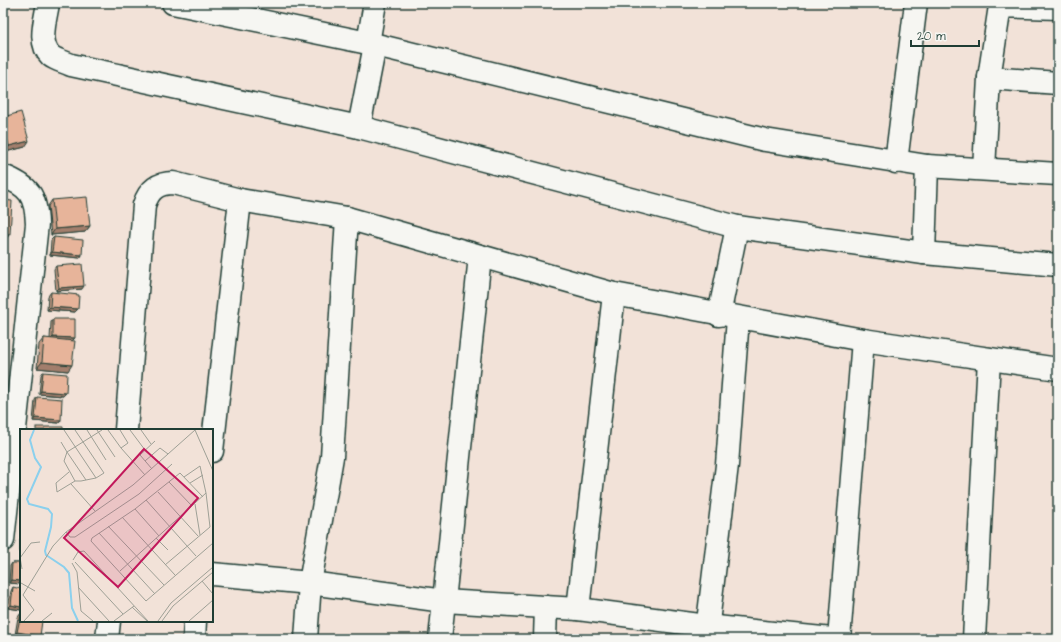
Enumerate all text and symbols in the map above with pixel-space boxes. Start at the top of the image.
scale bar [911,22,979,48]
text: 20 m [917,28,946,45]
inset map [20,429,213,622]

